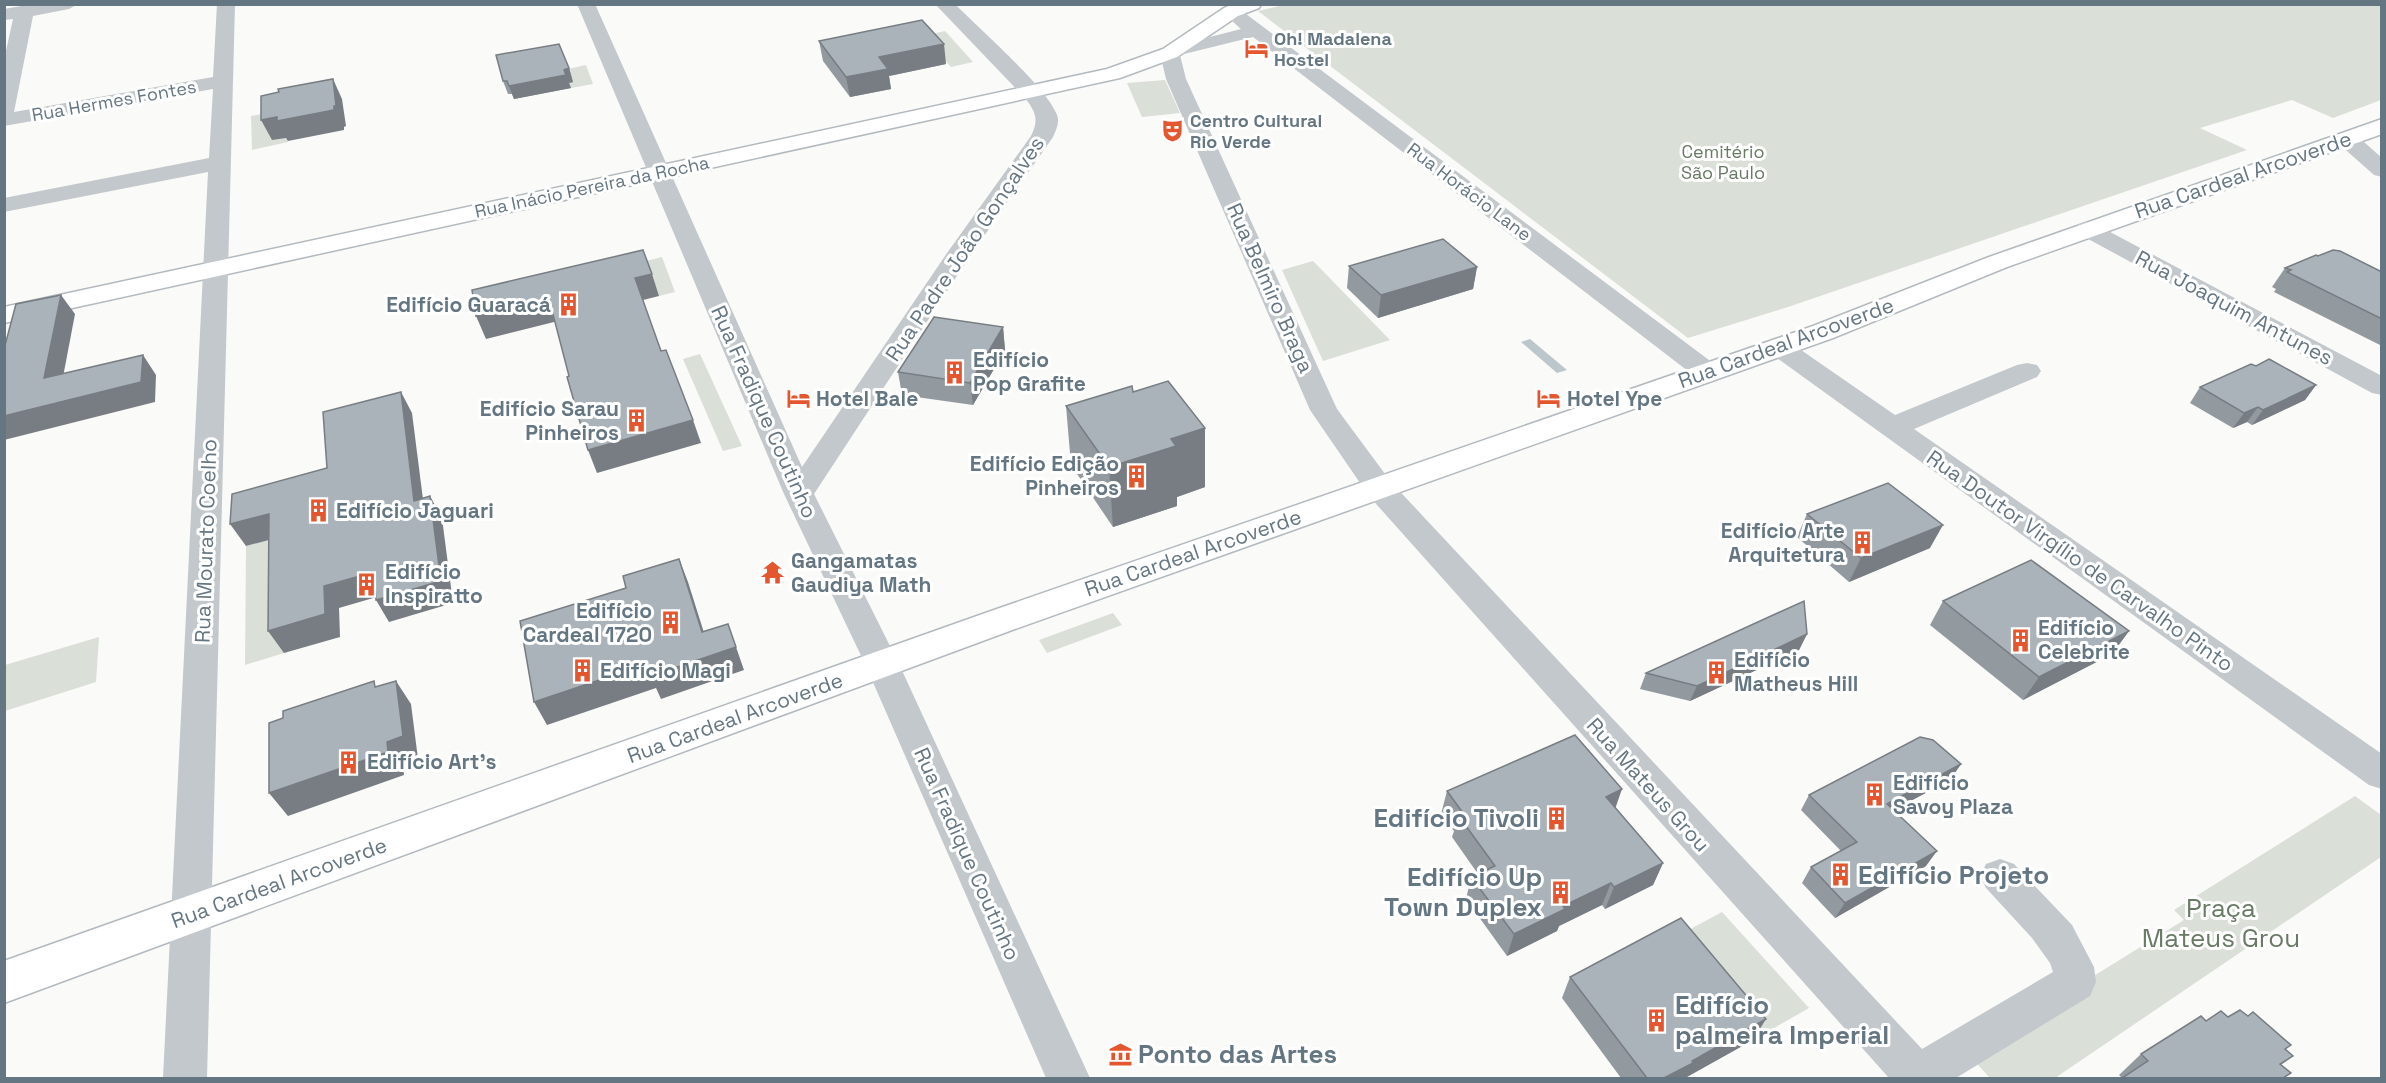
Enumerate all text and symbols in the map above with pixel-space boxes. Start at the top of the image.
place label: Oh! Madalena Hostel [1274,27,1392,71]
hotel icon: Oh! Madalena Hostel [1243,36,1269,62]
street label: Rua Hermes Fontes [30,75,198,126]
place label: Centro Cultural Rio Verde [1190,109,1322,153]
theatre icon: Centro Cultural Rio Verde [1159,118,1185,144]
street label: Rua Cardeal Arcoverde [2131,125,2355,224]
street label: Rua Padre João Gonçalves [879,131,1050,366]
street label: Rua Horácio Lane [1403,137,1536,246]
park label: Cemitério São Paulo [1681,140,1765,184]
street label: Rua Inácio Pereira da Rocha [473,150,711,223]
street label: Rua Belmiro Braga [1221,199,1320,377]
street label: Rua Joaquim Antunes [2131,244,2338,371]
place label: Edifício Guaracá [386,291,551,318]
street label: Rua Cardeal Arcoverde [1674,291,1897,394]
building icon: Edifício Guaracá [556,292,582,318]
street label: Rua Fradique Coutinho [705,301,824,522]
place label: Edifício Pop Grafite [973,346,1086,397]
building icon: Edifício Pop Grafite [942,359,968,385]
place label: Hotel Bale [816,385,918,412]
place label: Hotel Ype [1567,385,1662,412]
hotel icon: Hotel Bale [785,386,811,412]
hotel icon: Hotel Ype [1536,386,1562,412]
place label: Edifício Sarau Pinheiros [480,395,619,446]
building icon: Edifício Sarau Pinheiros [624,408,650,434]
street label: Rua Mourato Coelho [188,439,223,643]
street label: Rua Doutor Virgílio de Carvalho Pinto [1922,444,2239,677]
place label: Edifício Edição Pinheiros [970,450,1119,501]
building icon: Edifício Edição Pinheiros [1124,463,1150,489]
place label: Edifício Jaguari [336,497,494,524]
building icon: Edifício Jaguari [305,498,331,524]
street label: Rua Cardeal Arcoverde [1081,503,1305,602]
place label: Edifício Arte Arquitetura [1721,517,1845,568]
building icon: Edifício Arte Arquitetura [1850,530,1876,556]
place label: Gangamatas Gaudiya Math [791,547,932,598]
place label: Edifício Inspiratto [385,558,483,609]
temple icon: Gangamatas Gaudiya Math [760,560,786,586]
building icon: Edifício Inspiratto [354,571,380,597]
place label: Edifício Cardeal 1720 [523,597,652,648]
building icon: Edifício Cardeal 1720 [657,610,683,636]
place label: Edifício Celebrite [2038,614,2130,665]
building icon: Edifício Celebrite [2007,627,2033,653]
place label: Edifício Matheus Hill [1734,646,1858,697]
place label: Edifício Magi [600,657,731,684]
building icon: Edifício Magi [569,658,595,684]
building icon: Edifício Matheus Hill [1703,659,1729,685]
street label: Rua Cardeal Arcoverde [623,666,846,769]
street label: Rua Mateus Grou [1581,712,1716,857]
street label: Rua Fradique Coutinho [908,743,1027,964]
place label: Edifício Art's [367,748,497,775]
building icon: Edifício Art's [336,749,362,775]
place label: Edifício Savoy Plaza [1893,769,2013,820]
building icon: Edifício Savoy Plaza [1862,782,1888,808]
place label: Edifício Tivoli [1373,801,1539,835]
building icon: Edifício Tivoli [1544,805,1570,831]
street label: Rua Cardeal Arcoverde [167,831,390,934]
place label: Edifício Projeto [1858,858,2049,892]
place label: Edifício Up Town Duplex [1384,860,1542,924]
building icon: Edifício Projeto [1827,862,1853,888]
building icon: Edifício Up Town Duplex [1547,879,1573,905]
park label: Praça Mateus Grou [2142,891,2300,955]
place label: Edifício palmeira Imperial [1675,988,1889,1052]
building icon: Edifício palmeira Imperial [1644,1007,1670,1033]
place label: Ponto das Artes [1138,1037,1337,1071]
museum icon: Ponto das Artes [1107,1041,1133,1067]

